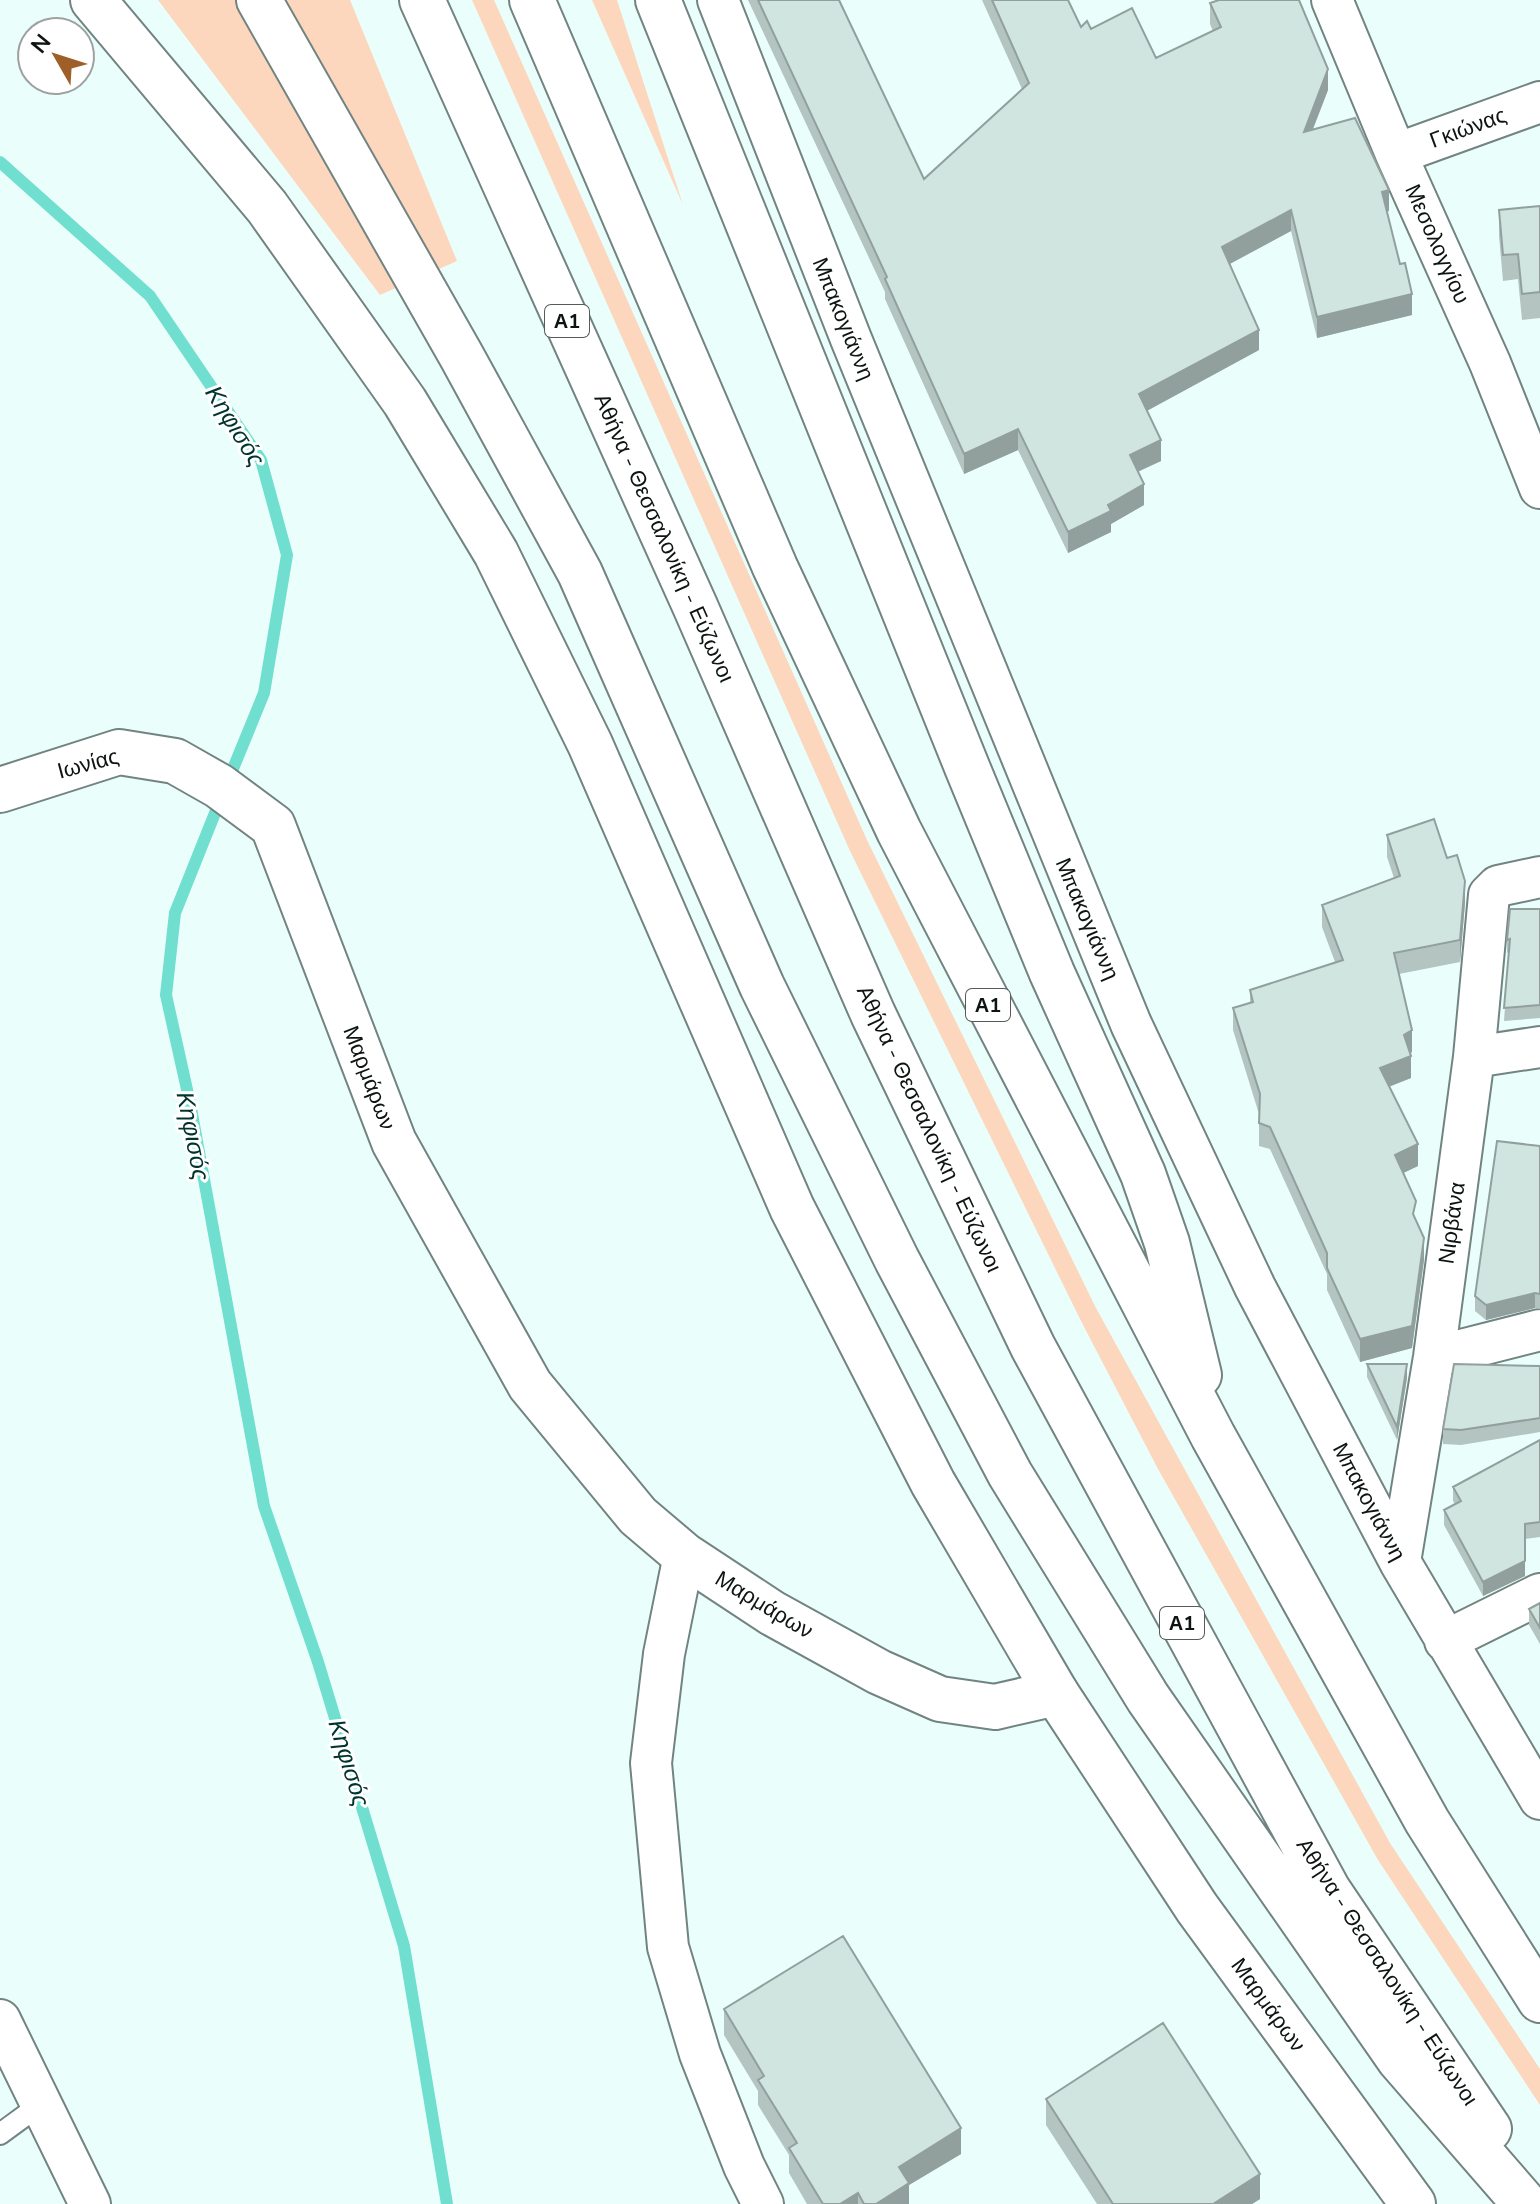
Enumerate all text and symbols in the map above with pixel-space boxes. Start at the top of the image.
north arrow [16,16,96,96]
text: N [24,28,58,60]
street label: Γκιώνας [1426,100,1510,156]
street label: Μεσολογγίου [1397,180,1477,308]
street label: Μπακογιάννη [805,253,881,385]
road number: Α1 [545,305,589,337]
water label: Κηφισός [198,379,273,473]
street label: Αθήνα - Θεσσαλονίκη - Εύζωνοι [587,389,741,687]
street label: Ιωνίας [54,741,122,787]
street label: Μπακογιάννη [1048,853,1126,985]
street label: Αθήνα - Θεσσαλονίκη - Εύζωνοι [849,981,1009,1277]
road number: Α1 [966,989,1010,1021]
street label: Μαρμάρων [335,1022,403,1134]
water label: Κηφισός [169,1089,217,1183]
street label: Νιρβάνα [1431,1180,1473,1266]
street label: Μπακογιάννη [1325,1438,1413,1566]
street label: Μαρμάρων [709,1564,819,1646]
road number: Α1 [1160,1607,1204,1639]
water label: Κηφισός [321,1715,378,1811]
street label: Αθήνα - Θεσσαλονίκη - Εύζωνοι [1289,1832,1485,2112]
street label: Μαρμάρων [1224,1952,1312,2058]

